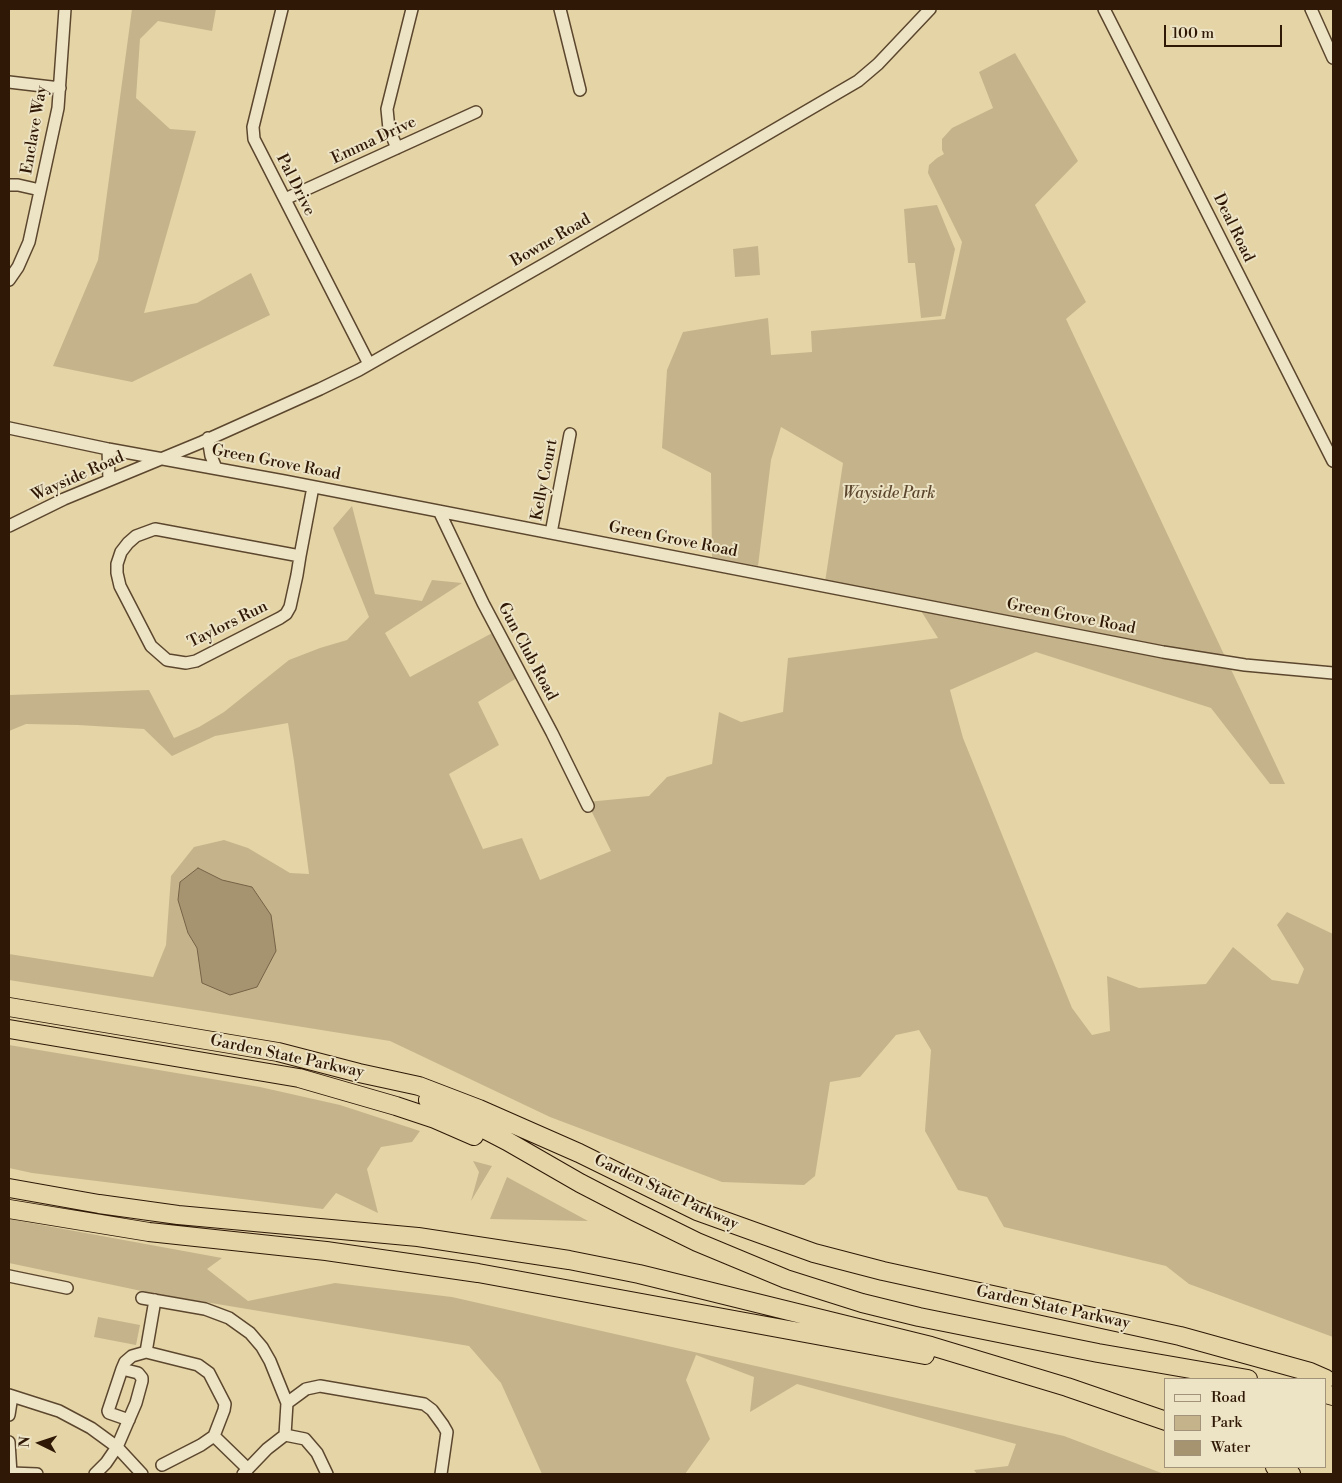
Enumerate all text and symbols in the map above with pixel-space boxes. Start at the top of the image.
scale bar [1167,15,1284,47]
text: 100 m [1172,24,1214,43]
street label: Enclave Way [18,84,52,176]
street label: Emma Drive [329,113,419,169]
street label: Pal Drive [271,151,319,219]
street label: Deal Road [1208,191,1258,265]
street label: Bowne Road [508,210,594,272]
street label: Kelly Court [528,438,562,522]
street label: Green Grove Road [210,441,342,485]
street label: Wayside Road [29,448,127,506]
park label: Wayside Park [843,484,935,504]
street label: Green Grove Road [607,518,739,562]
street label: Green Grove Road [1005,595,1137,639]
street label: Taylors Run [185,597,271,653]
street label: Gun Club Road [493,600,561,704]
street label: Garden State Parkway [208,1031,366,1083]
street label: Garden State Parkway [591,1151,741,1235]
street label: Garden State Parkway [974,1282,1132,1334]
legend [1164,1378,1327,1468]
text: Road [1211,1388,1246,1407]
text: Park [1211,1413,1242,1432]
north arrow [15,1418,65,1468]
text: N [16,1436,34,1448]
text: Water [1211,1438,1250,1457]

